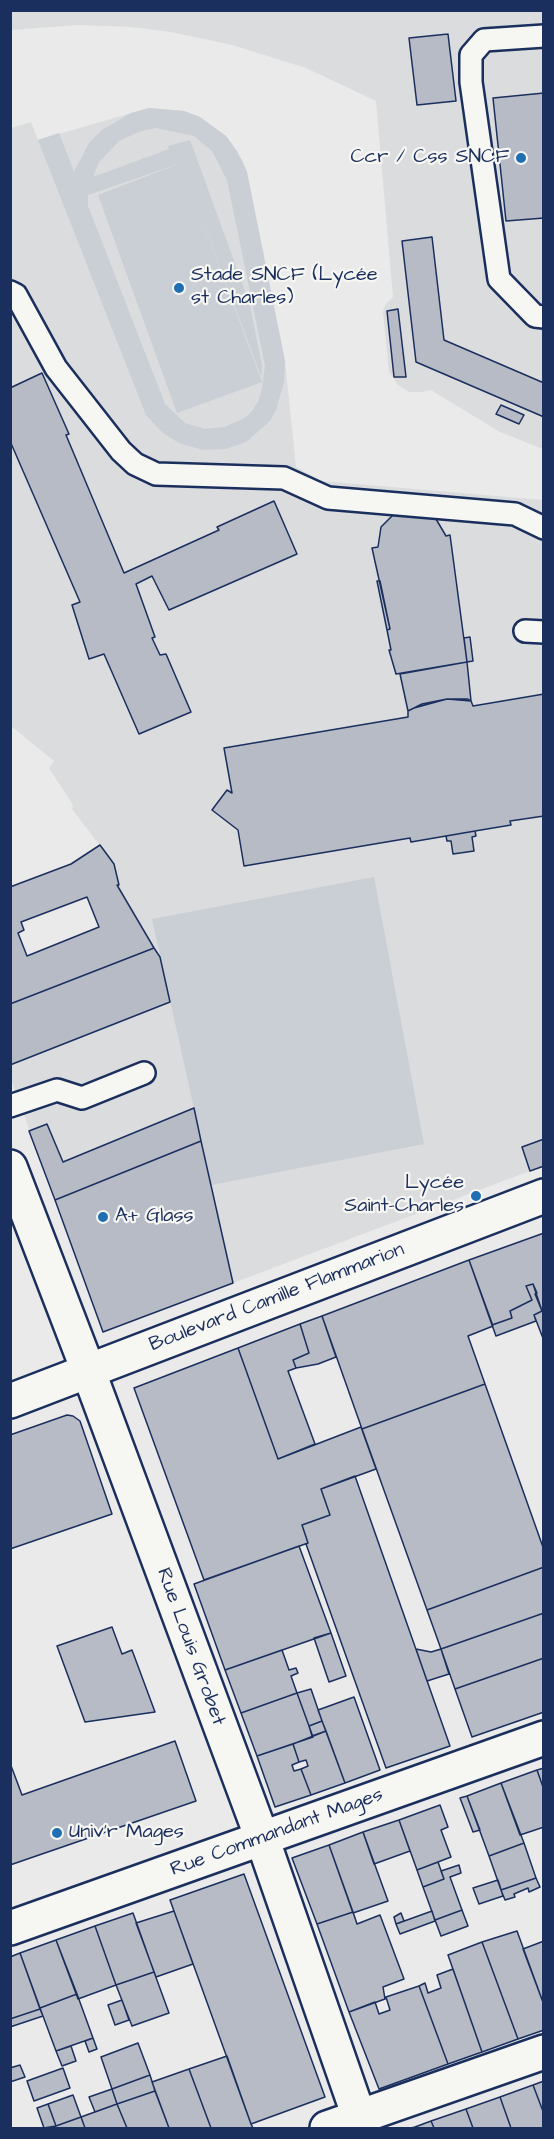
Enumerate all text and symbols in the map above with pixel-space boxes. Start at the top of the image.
place label: Ccr / Css SNCF [350,146,509,170]
marker: Ccr / Css SNCF [514,151,528,165]
place label: Stade SNCF (Lycée st Charles) [191,264,378,311]
marker: Stade SNCF (Lycée st Charles) [172,281,186,295]
place label: Lycée Saint-Charles [344,1172,464,1219]
marker: Lycée Saint-Charles [469,1189,483,1203]
place label: A+ Glass [115,1205,194,1229]
marker: A+ Glass [96,1210,110,1224]
street label: Boulevard Camille Flammarion [146,1238,408,1358]
street label: Rue Louis Grobet [150,1565,230,1729]
street label: Rue Commandant Mages [167,1783,387,1883]
place label: Univ'r Mages [69,1821,184,1845]
marker: Univ'r Mages [50,1826,64,1840]

